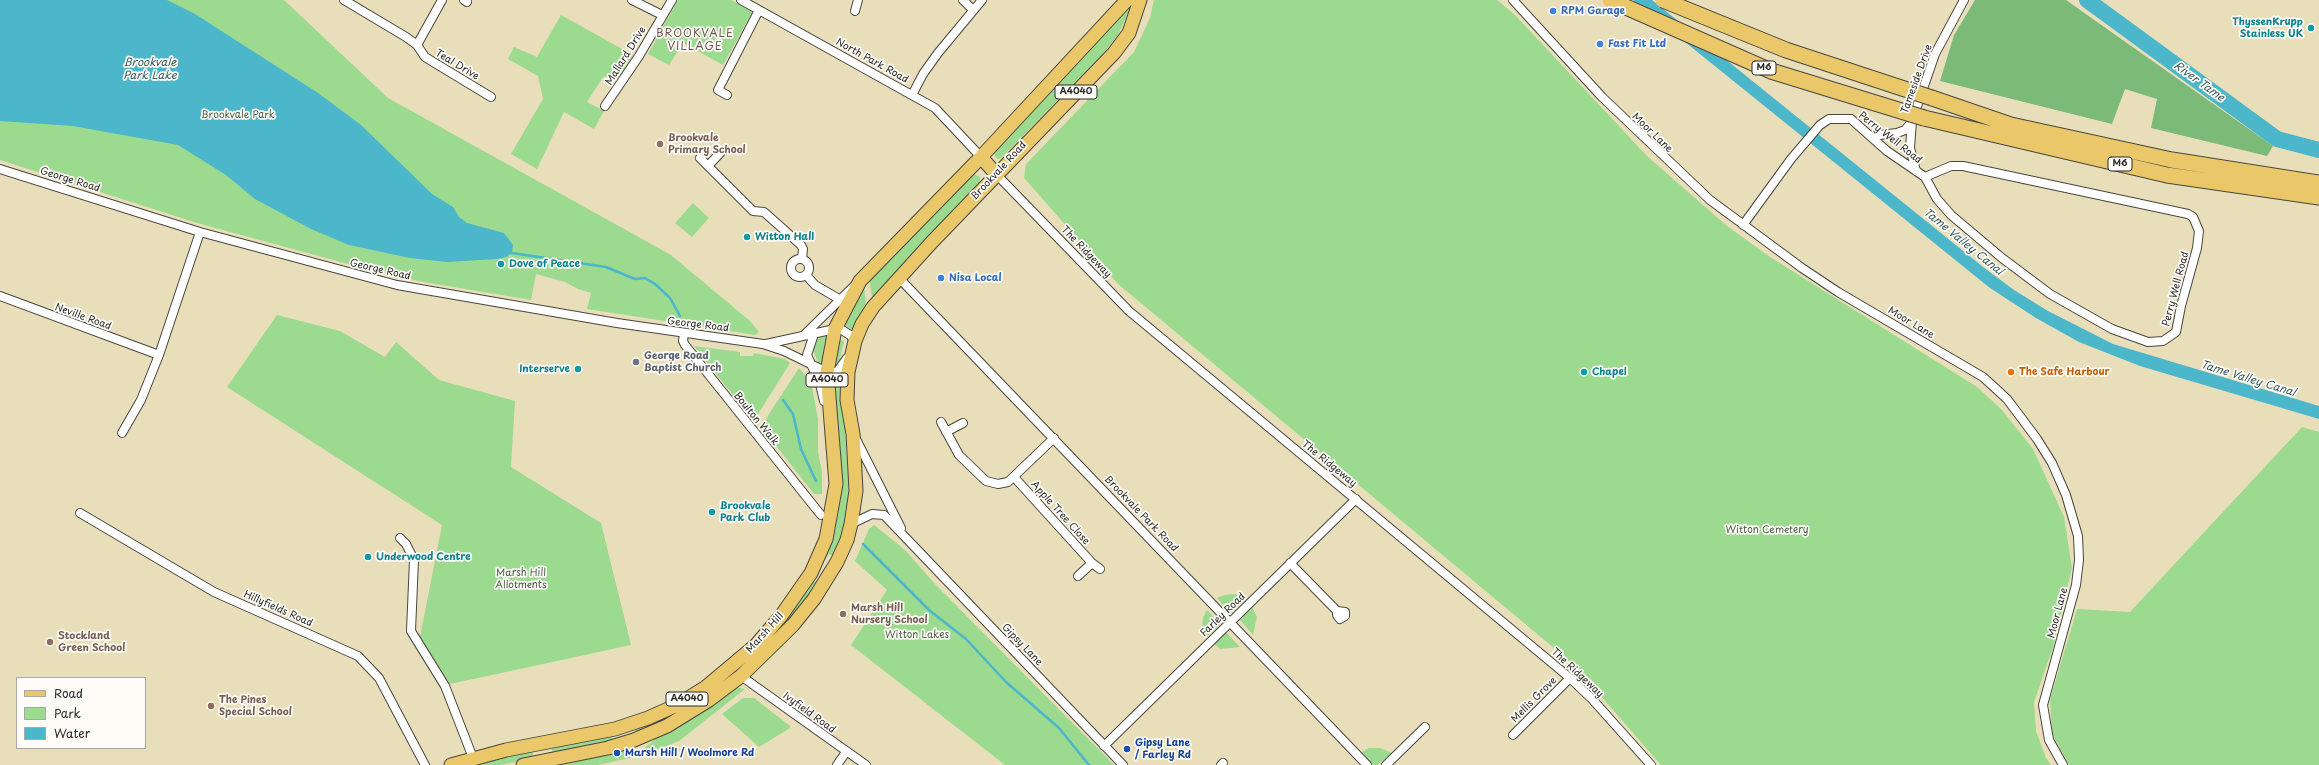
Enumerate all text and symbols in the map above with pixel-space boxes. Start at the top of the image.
place label: RPM Garage [1561,5,1625,17]
marker: RPM Garage [1548,6,1558,16]
place label: ThyssenKrupp Stainless UK [2232,16,2303,40]
marker: ThyssenKrupp Stainless UK [2306,23,2316,33]
street label: Mallard Drive [603,25,649,87]
district label: BROOKVALE VILLAGE [657,27,733,53]
street label: North Park Road [834,36,910,86]
place label: Fast Fit Ltd [1608,38,1666,50]
marker: Fast Fit Ltd [1595,39,1605,49]
street label: Tameside Drive [1899,43,1935,115]
street label: Teal Drive [433,47,481,83]
water label: Brookvale Park Lake [123,56,177,82]
water label: River Tame [2171,59,2227,105]
road number: M6 [1752,61,1776,75]
road number: A4040 [1055,85,1097,99]
park label: Brookvale Park [201,109,275,121]
street label: Perry Well Road [1856,110,1924,166]
street label: Moor Lane [1629,111,1675,155]
place label: Brookvale Primary School [668,132,746,156]
marker: Brookvale Primary School [655,139,665,149]
street label: Brookvale Road [969,139,1029,203]
road number: M6 [2108,157,2132,171]
street label: George Road [39,165,101,195]
water label: Tame Valley Canal [1921,206,2005,278]
street label: The Ridgeway [1058,224,1114,280]
place label: Witton Hall [755,231,814,243]
marker: Witton Hall [742,232,752,242]
street label: Perry Well Road [2160,250,2192,328]
street label: George Road [348,257,412,283]
place label: Dove of Peace [509,258,580,270]
marker: Dove of Peace [496,259,506,269]
place label: Nisa Local [949,272,1002,284]
marker: Nisa Local [936,273,946,283]
street label: Neville Road [53,301,113,333]
street label: Moor Lane [1886,304,1936,342]
street label: George Road [666,315,730,335]
place label: George Road Baptist Church [644,350,722,374]
marker: George Road Baptist Church [631,357,641,367]
water label: Tame Valley Canal [2199,358,2297,400]
place label: Interserve [519,363,570,375]
marker: Interserve [573,364,583,374]
place label: Chapel [1592,366,1627,378]
place label: The Safe Harbour [2019,366,2110,378]
marker: Chapel [1579,367,1589,377]
marker: The Safe Harbour [2006,367,2016,377]
road number: A4040 [806,373,848,387]
street label: Boulton Walk [731,390,781,448]
street label: The Ridgeway [1299,438,1359,490]
street label: Brookvale Park Road [1102,473,1180,555]
street label: Apple Tree Close [1028,479,1092,547]
place label: Brookvale Park Club [720,500,771,524]
marker: Brookvale Park Club [707,507,717,517]
park label: Witton Cemetery [1725,524,1809,536]
place label: Underwood Centre [376,551,471,563]
marker: Underwood Centre [363,552,373,562]
park label: Marsh Hill Allotments [495,567,547,590]
street label: Moor Lane [2045,586,2071,640]
street label: Hillyfields Road [242,588,314,630]
street label: Farley Road [1198,591,1248,639]
place label: Marsh Hill Nursery School [851,602,928,626]
marker: Marsh Hill Nursery School [838,609,848,619]
street label: Marsh Hill [744,610,786,656]
street label: Gipsy Lane [999,622,1045,668]
park label: Witton Lakes [885,629,949,641]
place label: Stockland Green School [58,630,125,654]
marker: Stockland Green School [45,637,55,647]
street label: The Ridgeway [1548,646,1606,700]
street label: Mellis Grove [1509,675,1559,725]
legend [16,677,146,749]
text: Road [54,684,83,702]
street label: Ivyfield Road [780,690,838,736]
road number: A4040 [666,692,708,706]
place label: The Pines Special School [219,694,292,718]
marker: The Pines Special School [206,701,216,711]
text: Park [54,704,81,722]
text: Water [54,724,90,742]
place label: Gipsy Lane / Farley Rd [1135,737,1191,760]
marker: Gipsy Lane / Farley Rd [1122,744,1132,754]
place label: Marsh Hill / Woolmore Rd [625,747,754,759]
marker: Marsh Hill / Woolmore Rd [612,748,622,758]

